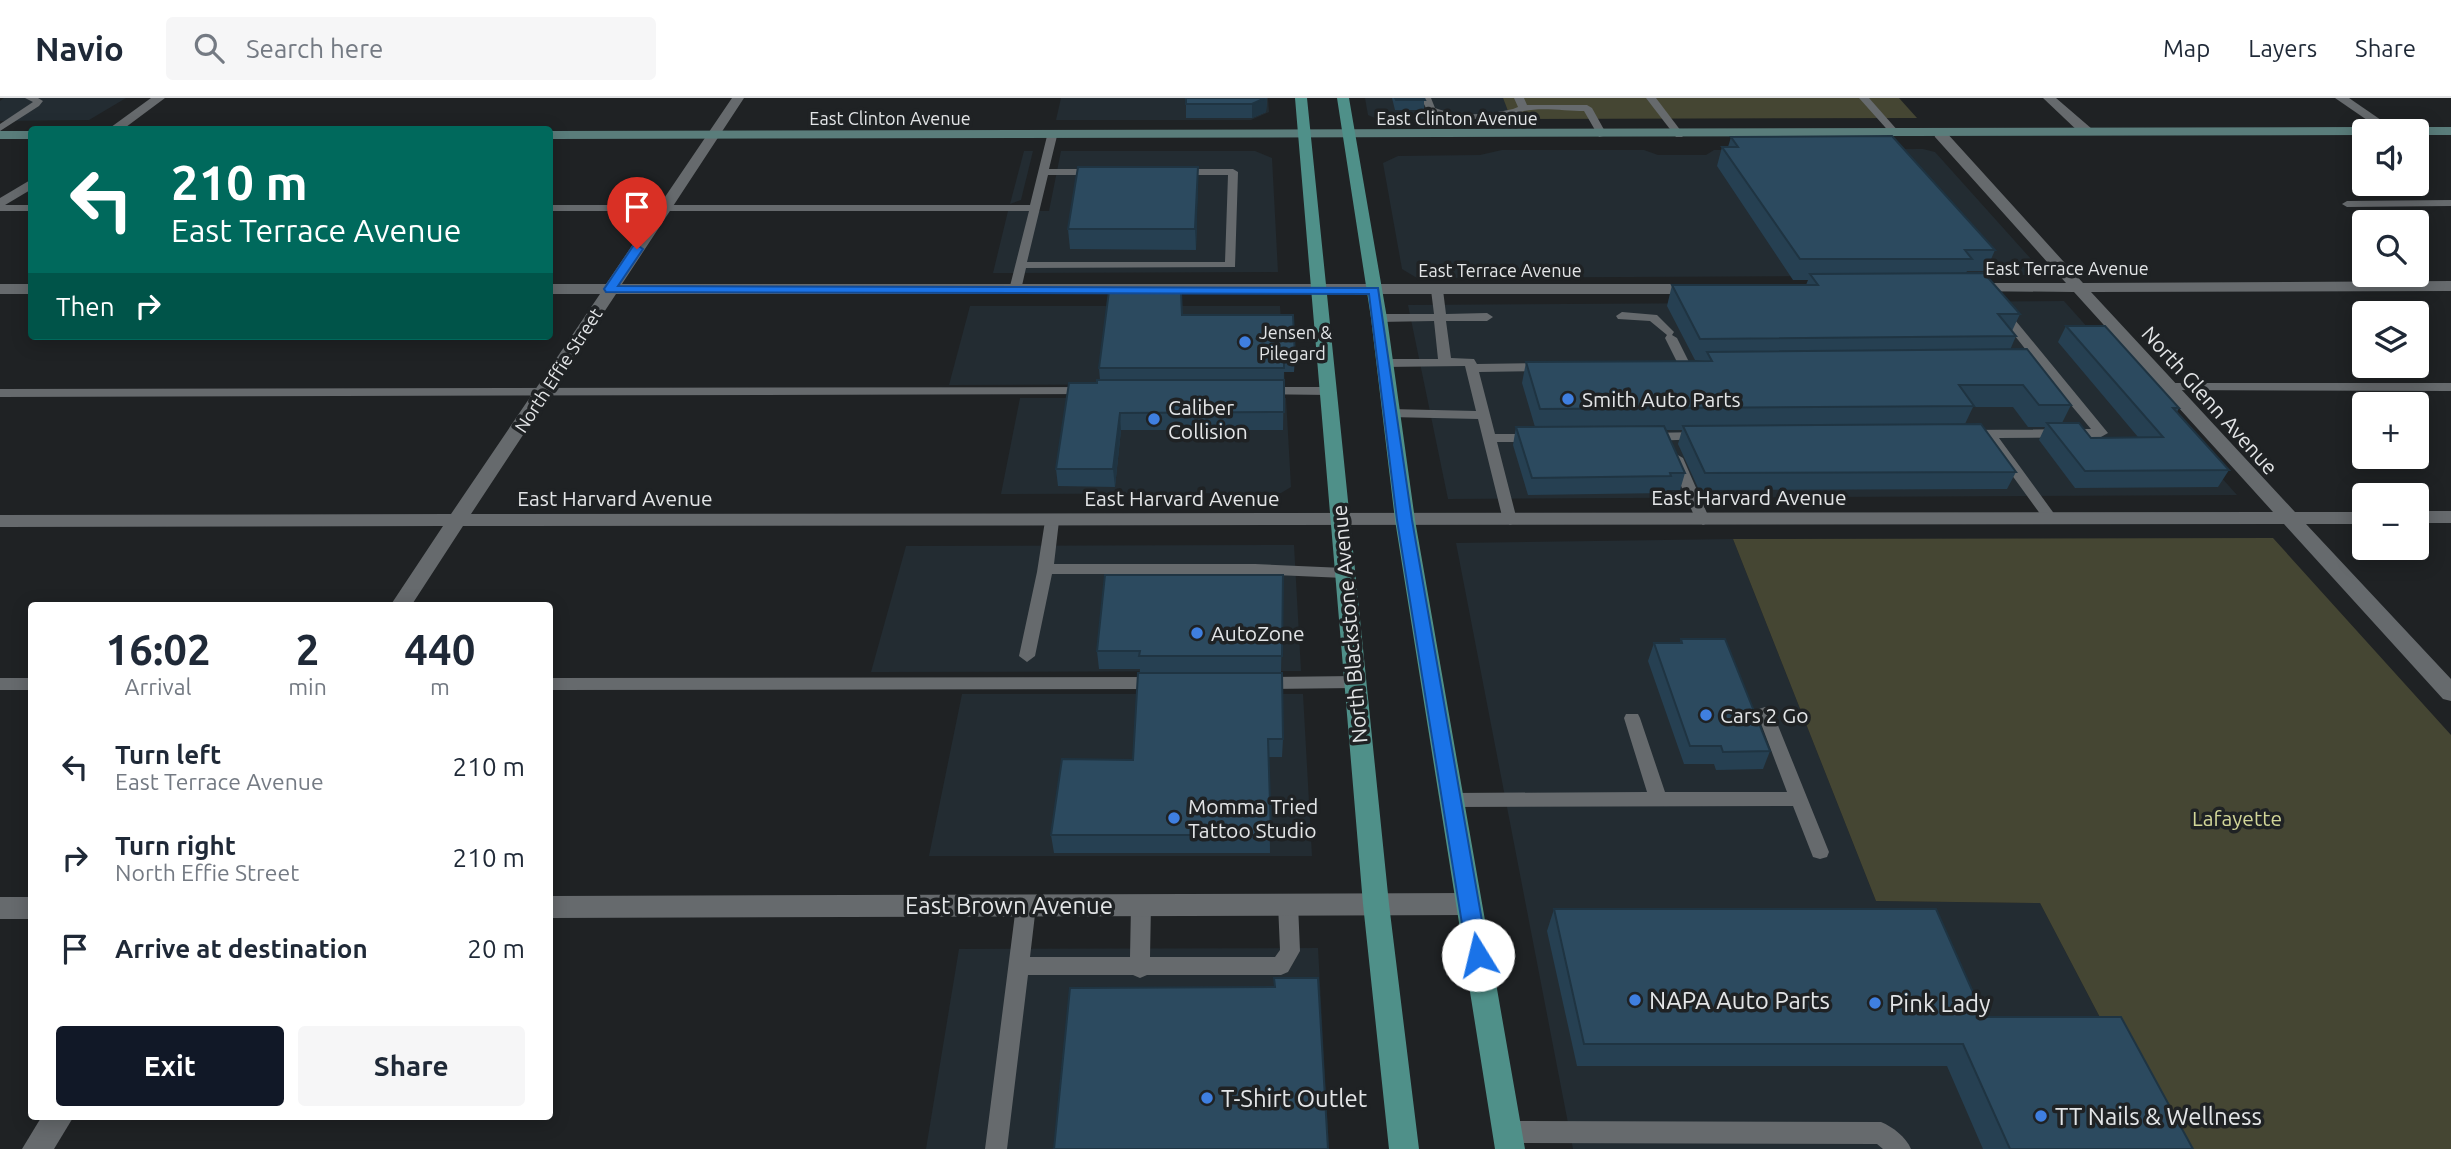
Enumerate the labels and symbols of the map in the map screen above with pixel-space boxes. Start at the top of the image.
street label: East Clinton Avenue [809,108,971,128]
street label: East Clinton Avenue [1376,108,1538,128]
pin [607,177,667,249]
street label: East Terrace Avenue [1985,258,2149,278]
street label: East Terrace Avenue [1418,260,1582,280]
street label: North Effie Street [510,304,606,436]
street label: North Glenn Avenue [2137,321,2283,479]
place label: Jensen & Pilegard [1259,322,1332,363]
marker: Jensen & Pilegard [1237,334,1253,350]
place label: Smith Auto Parts [1582,387,1741,411]
marker: Smith Auto Parts [1560,391,1576,407]
place label: Caliber Collision [1168,395,1248,443]
marker: Caliber Collision [1146,411,1162,427]
street label: East Harvard Avenue [1651,485,1847,509]
street label: East Harvard Avenue [517,486,713,510]
street label: East Harvard Avenue [1084,486,1280,510]
street label: North Blackstone Avenue [1327,504,1371,744]
place label: AutoZone [1211,621,1305,645]
marker: AutoZone [1189,625,1205,641]
place label: Cars 2 Go [1720,703,1808,727]
marker: Cars 2 Go [1698,707,1714,723]
place label: Momma Tried Tattoo Studio [1188,794,1318,842]
park label: Lafayette [2192,806,2282,830]
marker: Momma Tried Tattoo Studio [1166,810,1182,826]
street label: East Brown Avenue [905,892,1113,919]
position arrow [1441,918,1515,992]
place label: NAPA Auto Parts [1649,987,1830,1014]
place label: Pink Lady [1889,990,1991,1017]
marker: NAPA Auto Parts [1627,992,1643,1008]
marker: Pink Lady [1867,995,1883,1011]
place label: T-Shirt Outlet [1221,1085,1368,1112]
marker: T-Shirt Outlet [1199,1090,1215,1106]
place label: TT Nails & Wellness [2055,1103,2262,1130]
marker: TT Nails & Wellness [2033,1108,2049,1124]

